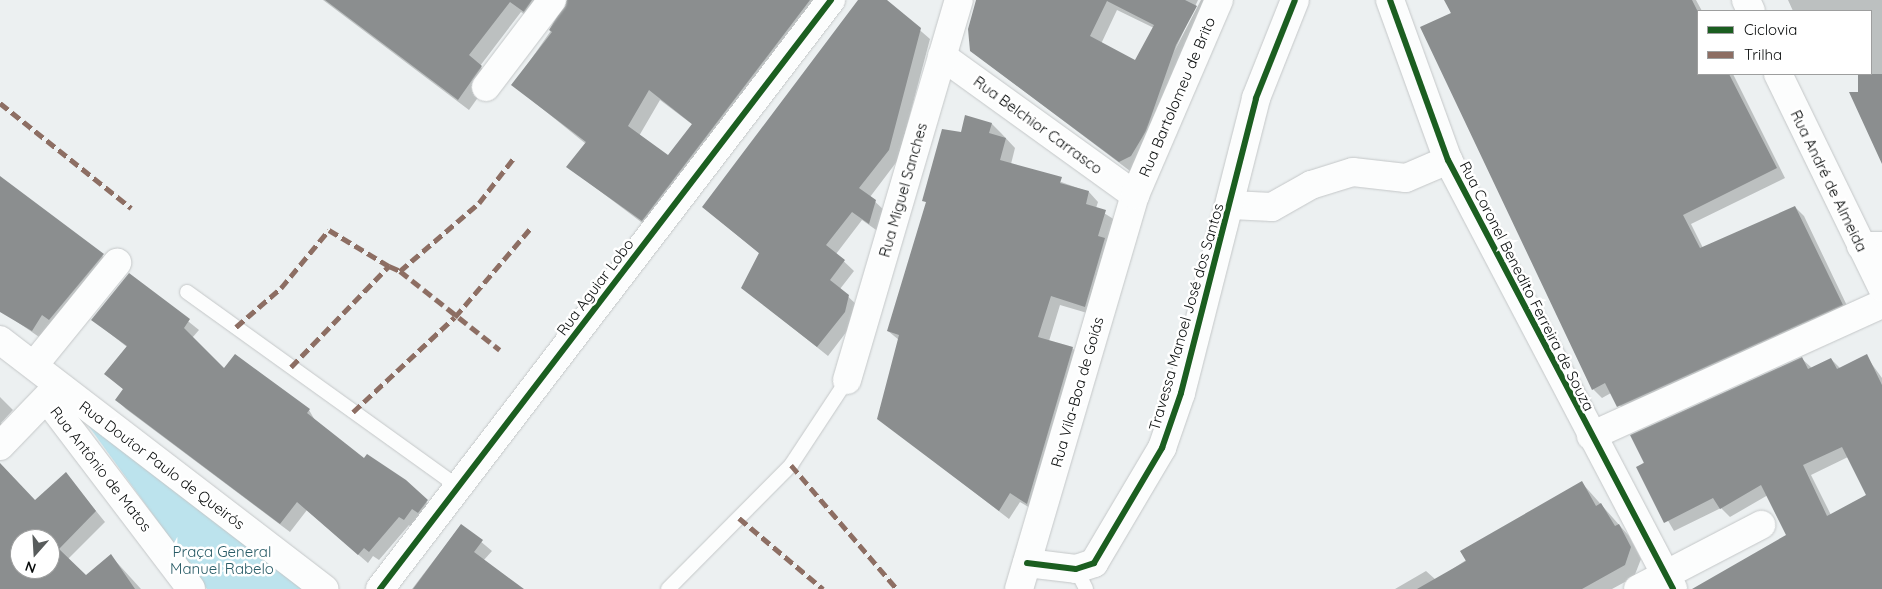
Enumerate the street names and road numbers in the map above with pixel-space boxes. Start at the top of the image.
street label: Rua Bartolomeu de Brito [1135,14,1219,180]
street label: Rua Belchior Carrasco [970,72,1106,178]
street label: Rua André de Almeida [1787,107,1871,255]
street label: Rua Miguel Sanches [875,121,931,259]
street label: Rua Coronel Benedito Ferreira de Souza [1456,158,1598,414]
street label: Travessa Manoel José dos Santos [1145,201,1227,433]
street label: Rua Aguiar Lobo [553,235,637,339]
street label: Rua Vila-Boa de Goiás [1047,315,1107,469]
street label: Rua Doutor Paulo de Queirós [76,397,248,533]
street label: Rua Antônio de Matos [47,403,155,535]

